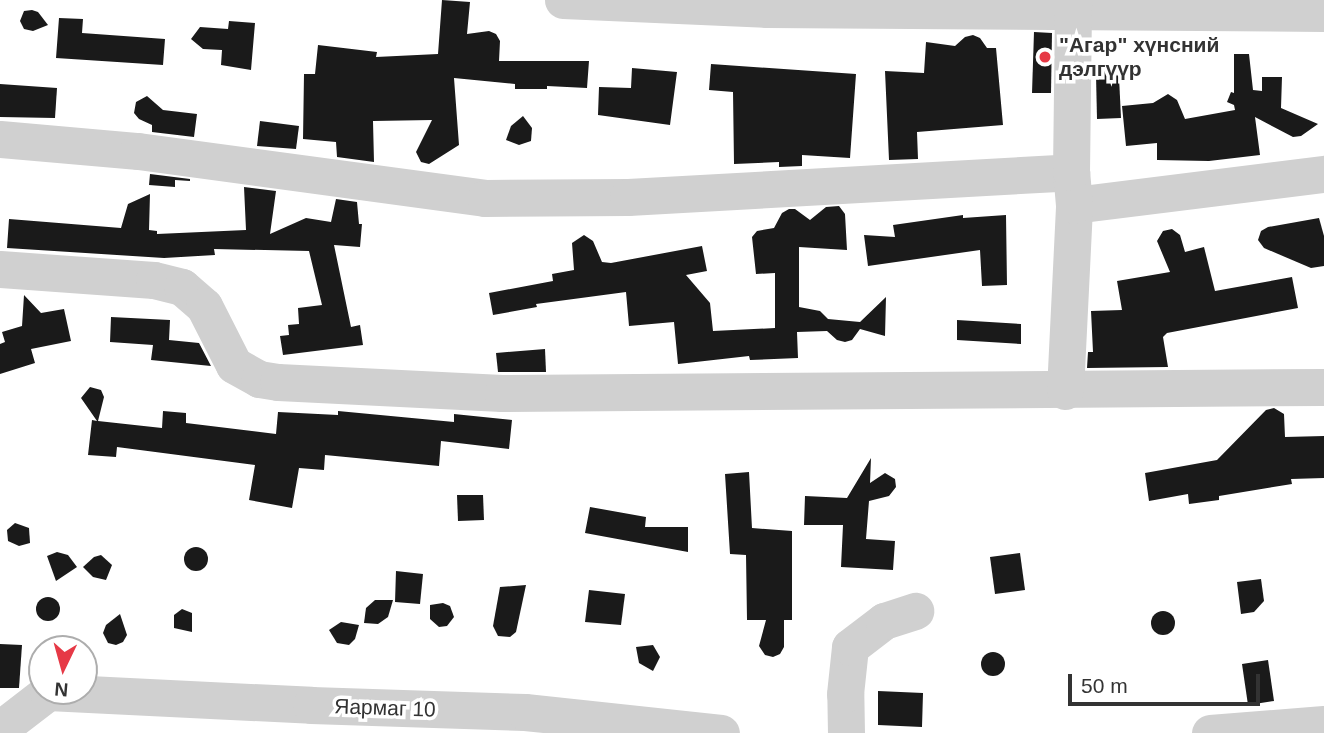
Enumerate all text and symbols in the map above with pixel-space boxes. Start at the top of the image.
place label: "Агар" хүнсний дэлгүүр [1059,32,1219,82]
marker: "Агар" хүнсний дэлгүүр [1037,49,1053,65]
north arrow [28,635,98,705]
scale bar [1072,660,1264,704]
text: 50 m [1081,674,1128,697]
text: N [54,678,69,700]
street label: Яармаг 10 [334,694,436,722]

